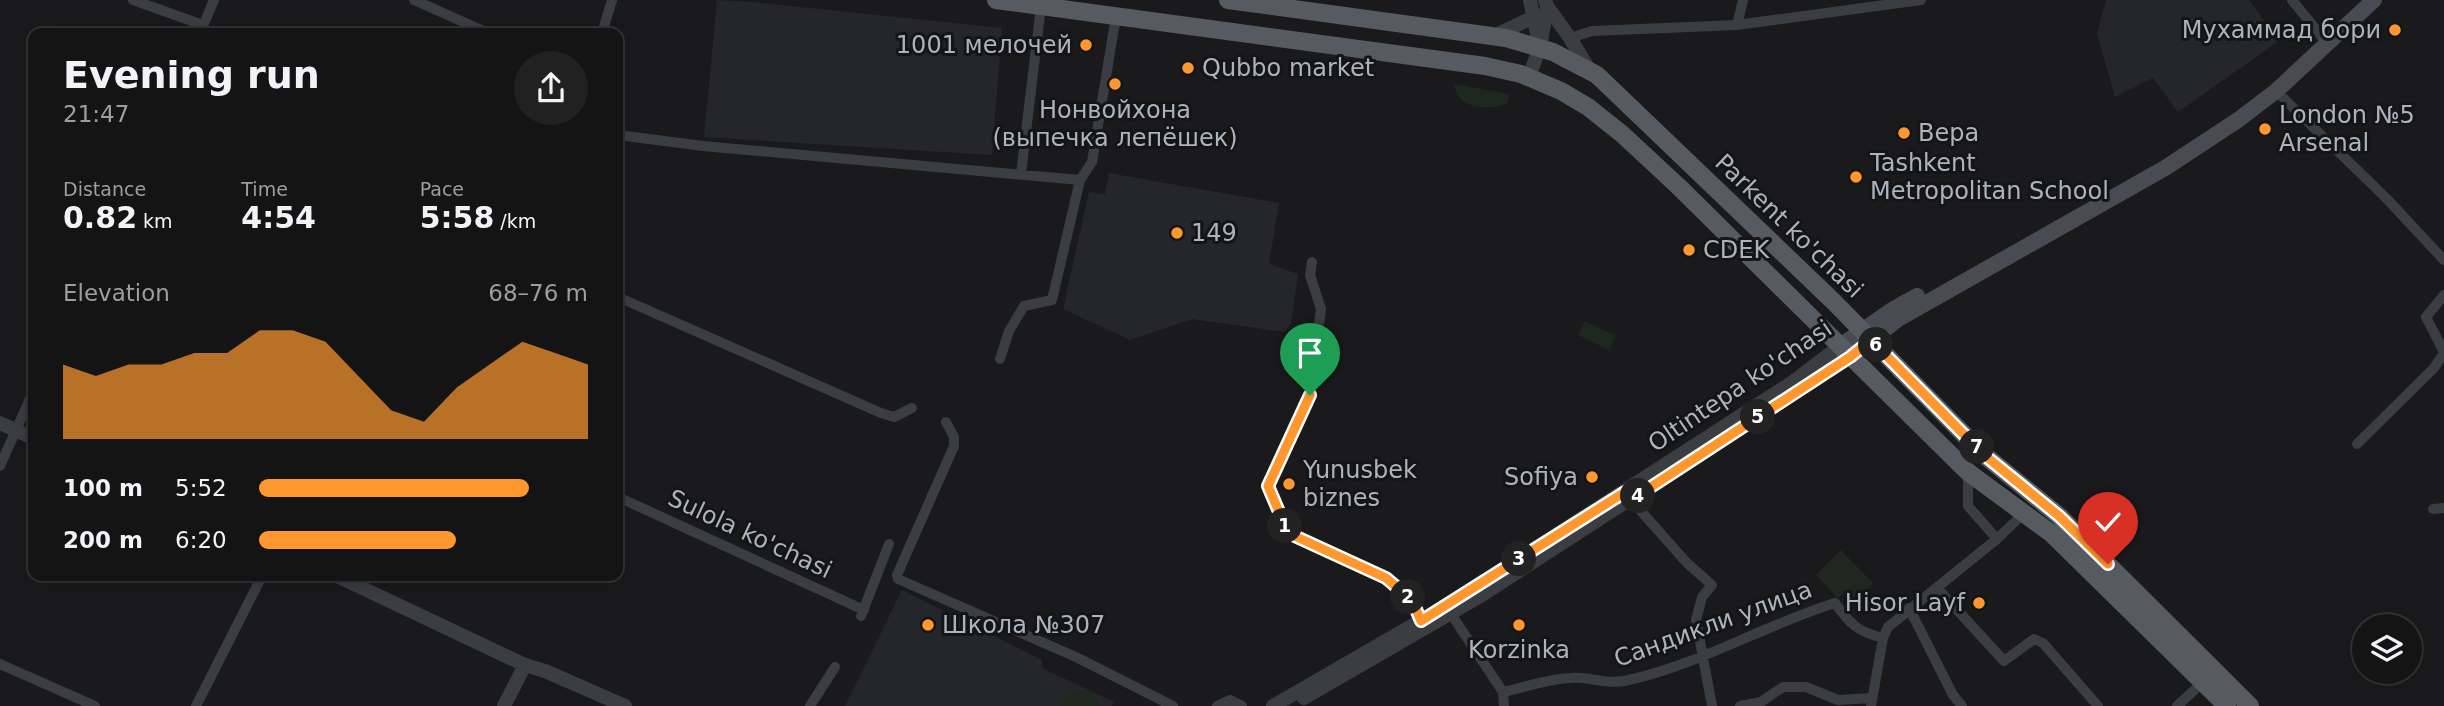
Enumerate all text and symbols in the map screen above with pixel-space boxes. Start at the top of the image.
place label: Мухаммад бори [2182,16,2381,44]
marker: Мухаммад бори [2387,22,2403,38]
place label: 1001 мелочей [896,31,1072,59]
marker: 1001 мелочей [1078,37,1094,53]
button: share [514,51,588,125]
text: Evening run [63,53,320,97]
place label: Qubbo market [1202,54,1374,82]
marker: Qubbo market [1180,60,1196,76]
marker: Нонвойхона (выпечка лепёшек) [1107,76,1123,92]
place label: Нонвойхона (выпечка лепёшек) [992,96,1238,152]
text: 21:47 [63,101,129,127]
place label: London №5 Arsenal [2279,101,2415,157]
place label: Вера [1918,119,1979,147]
marker: London №5 Arsenal [2257,121,2273,137]
marker: Вера [1896,125,1912,141]
street label: Parkent ko'chasi [1709,148,1869,304]
place label: Tashkent Metropolitan School [1869,149,2109,205]
marker: Tashkent Metropolitan School [1848,169,1864,185]
text: Distance [63,178,146,200]
text: Time [241,178,288,200]
text: Pace [420,178,464,200]
text: 0.82 [63,200,137,235]
text: 4:54 [241,200,316,235]
text: 5:58 [420,200,494,235]
text: km [137,210,173,232]
text: /km [494,210,536,232]
place label: 149 [1191,219,1237,247]
marker: 149 [1169,225,1185,241]
place label: CDEK [1703,236,1770,264]
marker: CDEK [1681,242,1697,258]
text: Elevation [63,280,170,306]
text: 68–76 m [488,280,588,306]
street label: Oltintepa ko'chasi [1643,314,1837,458]
pin [1280,323,1340,395]
pin: 6 [1858,328,1894,362]
text: 6 [1869,333,1882,355]
icon: arrive [1291,334,1329,372]
pin: 5 [1740,400,1776,434]
text: 5 [1751,405,1764,427]
pin: 7 [1960,430,1994,464]
text: 7 [1970,435,1983,457]
place label: Yunusbek biznes [1302,456,1417,512]
place label: Sofiya [1504,463,1578,491]
marker: Sofiya [1584,469,1600,485]
text: 100 m [63,475,143,501]
text: 5:52 [175,475,227,501]
marker: Yunusbek biznes [1281,476,1297,492]
pin: 4 [1620,478,1656,514]
street label: Sulola ko'chasi [664,484,836,584]
text: 4 [1631,484,1644,506]
pin [2078,492,2138,564]
icon: check [2089,503,2127,541]
pin: 1 [1268,508,1302,544]
text: 1 [1278,514,1291,536]
text: 200 m [63,527,143,553]
text: 6:20 [175,527,227,553]
pin: 3 [1502,542,1536,576]
text: 3 [1512,547,1525,569]
street label: Сандикли улица [1610,575,1816,673]
pin: 2 [1390,580,1426,614]
text: 2 [1401,585,1414,607]
place label: Hisor Layf [1845,589,1966,617]
marker: Hisor Layf [1971,595,1987,611]
place label: Школа №307 [942,611,1105,639]
map controls [2352,614,2422,684]
button: layers [2352,614,2422,684]
marker: Школа №307 [920,617,936,633]
marker: Korzinka [1511,617,1527,633]
place label: Korzinka [1468,636,1570,664]

